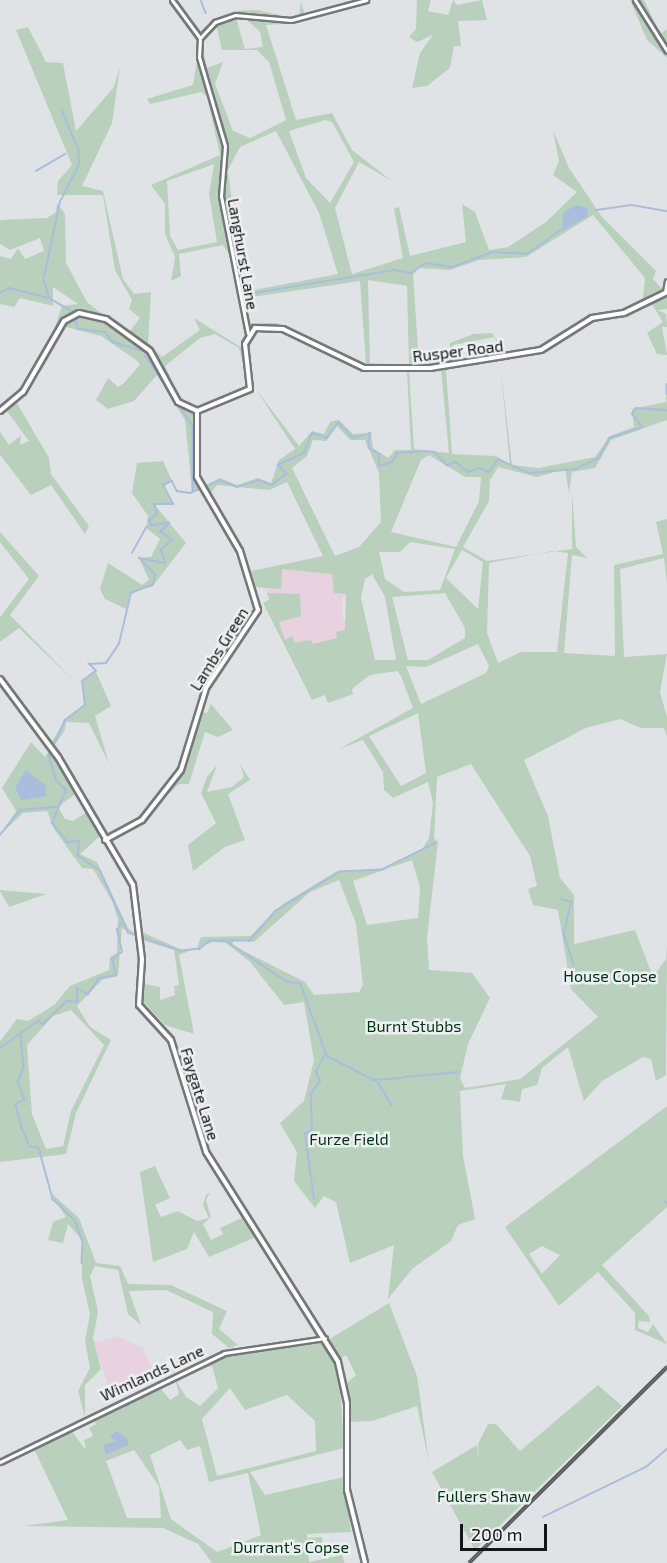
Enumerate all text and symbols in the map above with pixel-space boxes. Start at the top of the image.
street label: Langhurst Lane [224,197,262,311]
street label: Rusper Road [411,336,505,366]
street label: Lambs Green [186,604,252,694]
park label: House Copse [563,966,657,986]
park label: Burnt Stubbs [367,1016,461,1036]
street label: Faygate Lane [177,1045,223,1143]
park label: Furze Field [309,1129,389,1149]
street label: Wimlands Lane [97,1341,207,1405]
park label: Fullers Shaw [437,1486,531,1506]
scale bar [463,1512,550,1550]
text: 200 m [471,1523,523,1545]
park label: Durrant's Copse [233,1537,349,1557]

